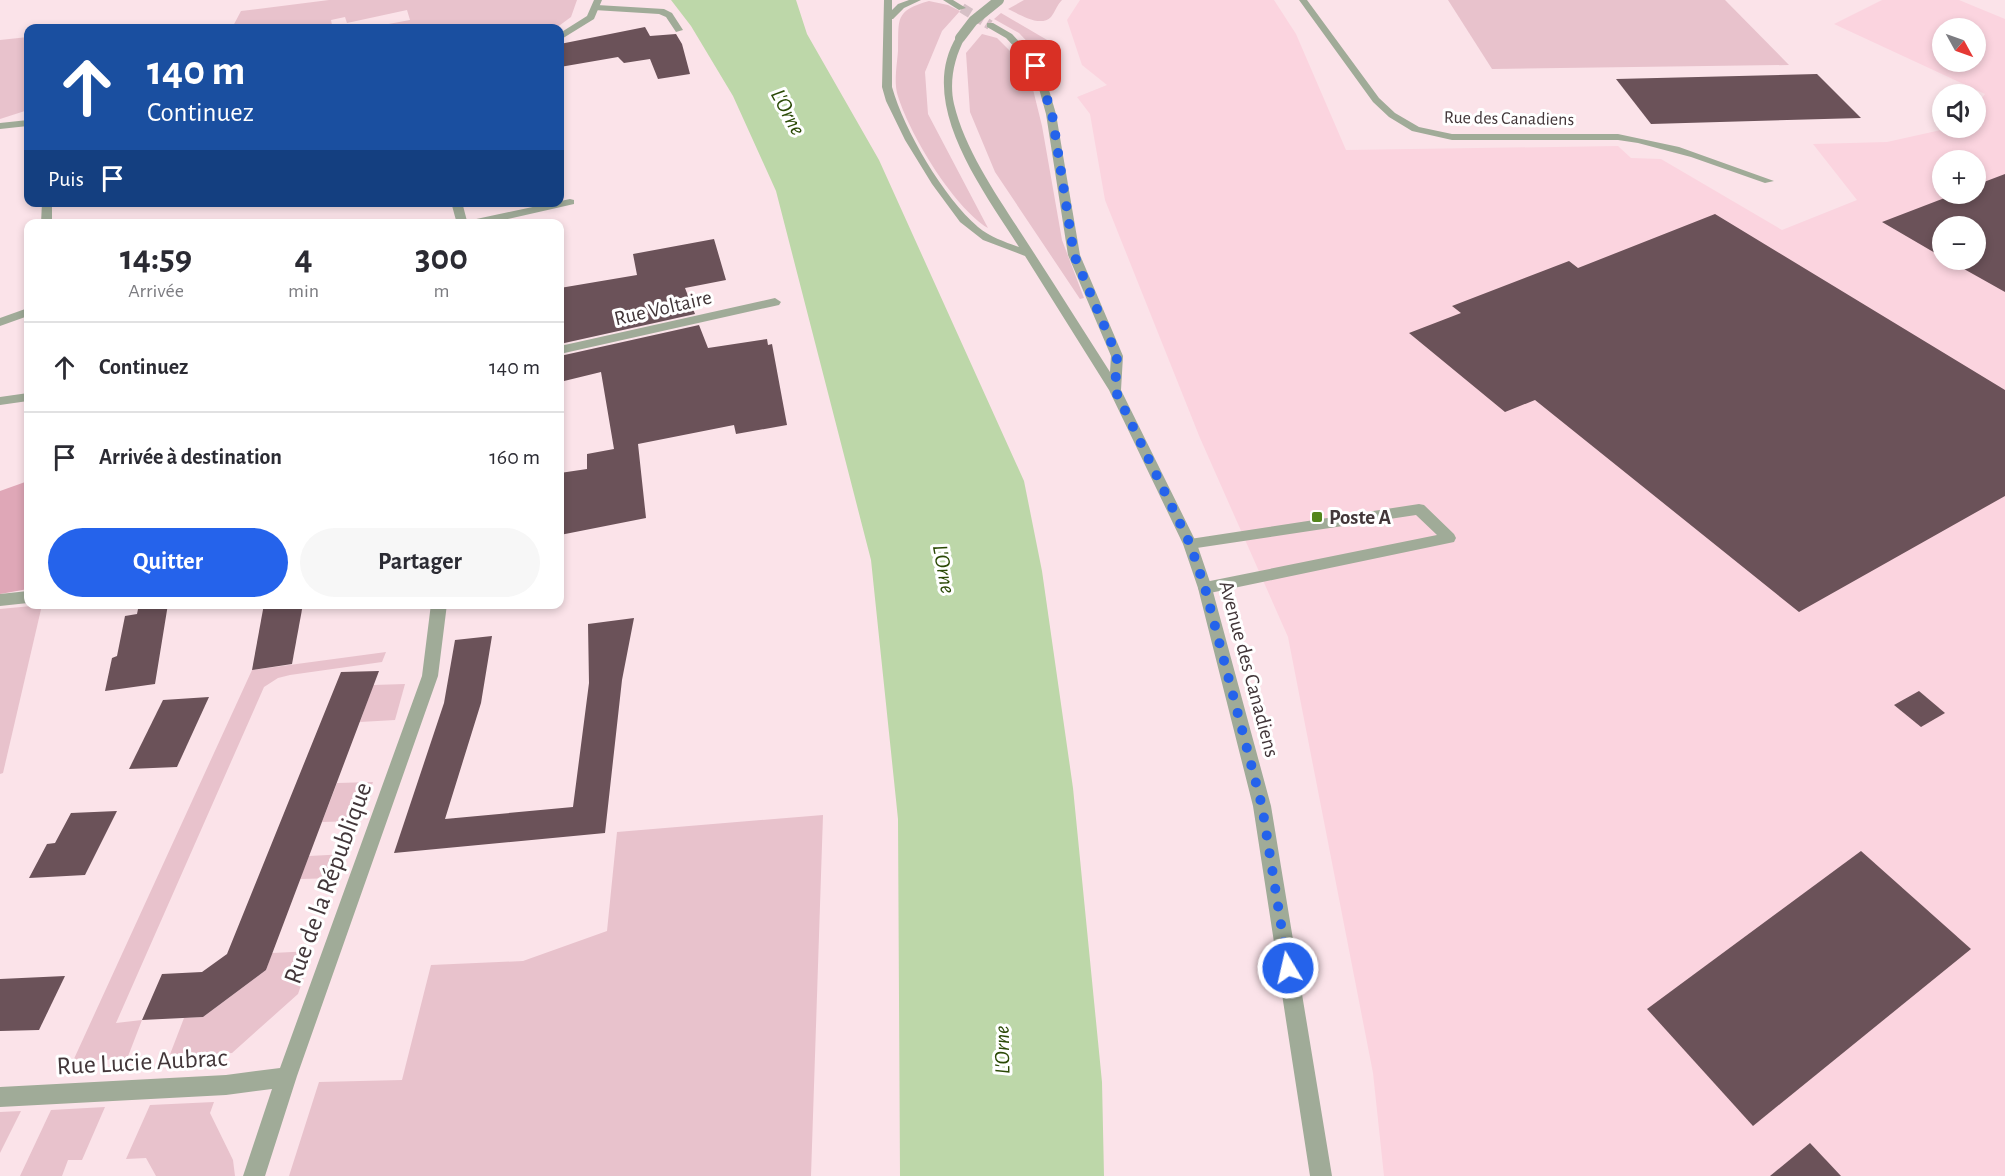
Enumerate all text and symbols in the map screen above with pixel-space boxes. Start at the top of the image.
north arrow [1932,18,1986,72]
map controls [1932,18,1986,270]
pin [1010,40,1061,91]
icon: ahead [48,48,126,126]
icon: arrive [1019,49,1052,82]
text: 140 m [147,50,245,92]
button: sound [1932,84,1986,138]
water label: L'Orne [767,85,809,139]
text: Continuez [147,99,254,126]
street label: Rue des Canadiens [1444,109,1574,129]
button: + [1932,150,1986,204]
icon: arrive [96,162,129,195]
text: Puis [48,168,84,190]
button: − [1932,216,1986,270]
text: 14:59 [120,240,192,276]
text: 4 [295,240,313,276]
text: 300 [415,240,468,276]
text: Arrivée [128,281,184,301]
text: min [288,281,319,301]
text: m [434,281,450,301]
street label: Rue Voltaire [612,287,714,329]
icon: ahead [48,351,81,384]
text: Continuez [99,356,188,378]
text: 140 m [489,356,540,378]
icon: arrive [48,441,81,474]
text: Arrivée à destination [99,446,282,468]
text: 160 m [489,446,540,468]
place label: Poste A [1329,507,1391,528]
marker: Poste A [1310,510,1324,524]
button: Quitter [48,528,288,597]
button: Partager [300,528,540,597]
water label: L'Orne [929,543,959,595]
street label: Avenue des Canadiens [1215,579,1283,759]
street label: Rue de la République [279,779,377,987]
position arrow [1256,936,1320,1000]
water label: L'Orne [991,1025,1013,1075]
street label: Rue Lucie Aubrac [56,1045,228,1079]

